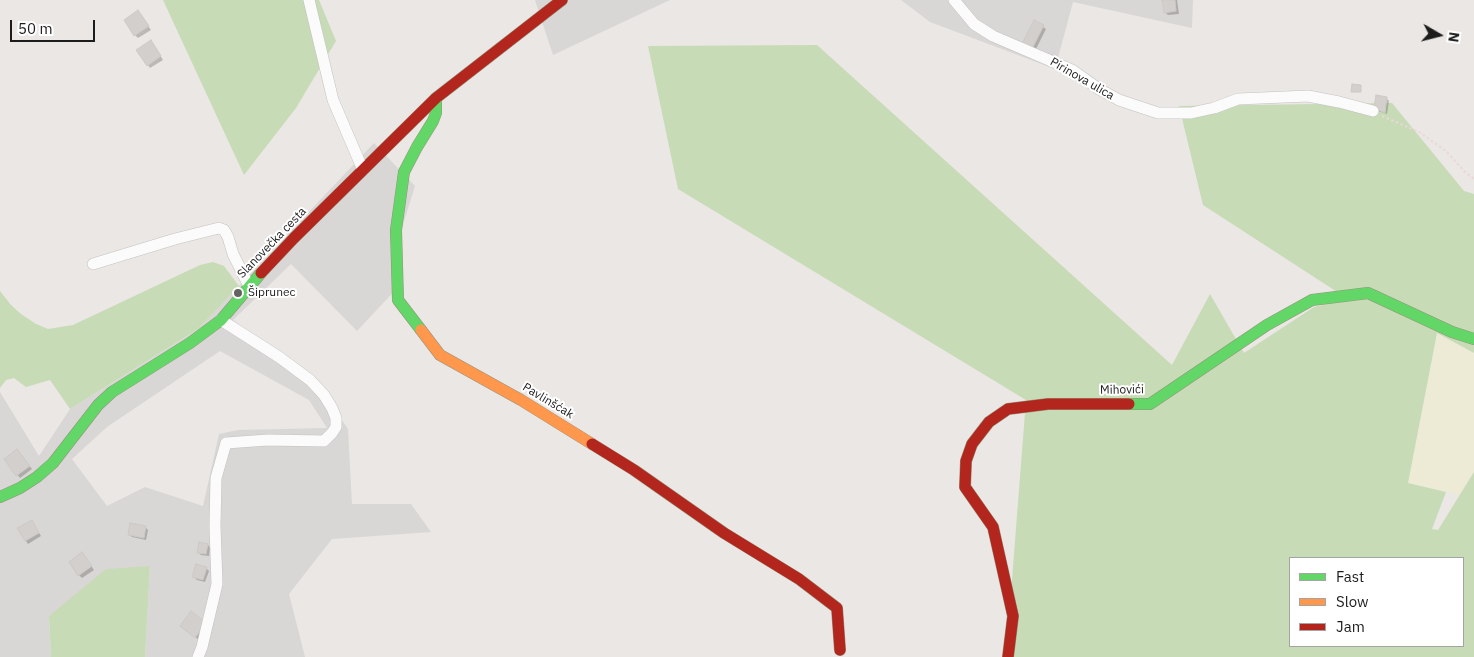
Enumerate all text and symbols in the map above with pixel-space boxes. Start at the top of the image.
scale bar [12,10,98,42]
north arrow [1414,10,1464,60]
text: 50 m [18,19,53,38]
text: N [1444,31,1463,43]
street label: Pirinova ulica [1047,55,1117,103]
street label: Slanovečka cesta [235,205,309,281]
place label: Šiprunec [248,286,296,300]
marker: Šiprunec [232,287,244,299]
street label: Pavlinšćak [520,380,576,422]
street label: Mihovići [1100,382,1144,398]
legend [1289,557,1464,647]
text: Fast [1336,567,1364,586]
text: Slow [1336,592,1369,611]
text: Jam [1336,617,1365,636]

